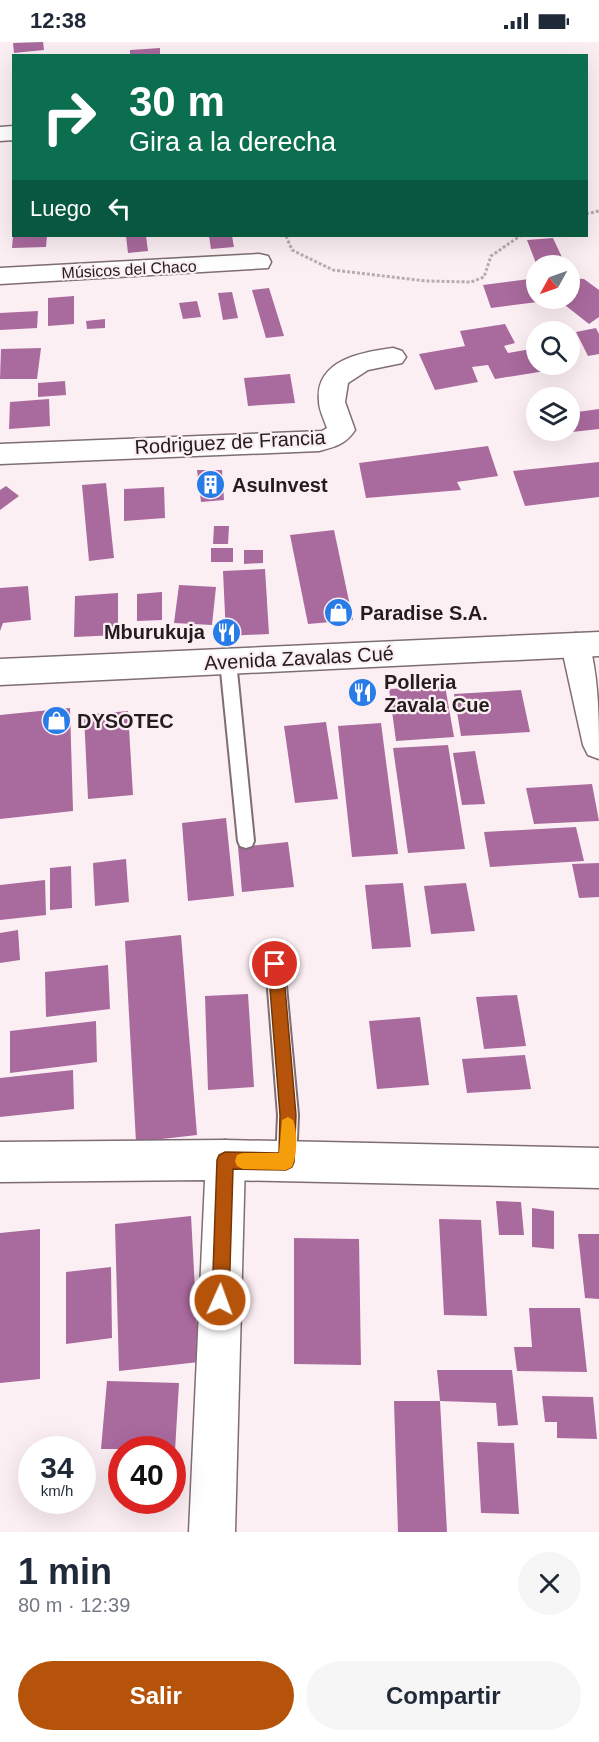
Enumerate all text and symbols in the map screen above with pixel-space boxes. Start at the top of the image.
text: 12:38 [30,8,86,33]
icon: right [30,78,108,156]
text: 30 m [129,78,225,125]
text: Gira a la derecha [129,127,336,157]
icon: left [103,192,136,225]
text: Luego [30,196,91,221]
north arrow [526,255,580,309]
map controls [526,255,580,441]
street label: Músicos del Chaco [61,257,197,282]
button: search [526,321,580,375]
button: layers [526,387,580,441]
street label: Rodriguez de Francia [134,426,327,458]
building icon: AsuInvest [195,469,227,501]
place label: AsuInvest [232,474,328,496]
shop icon: Paradise S.A. [323,597,355,629]
place label: Paradise S.A. [360,602,488,624]
restaurant icon: Mburukuja [210,616,242,648]
place label: Mburukuja [104,621,206,643]
street label: Avenida Zavalas Cué [204,642,394,674]
place label: Polleria Zavala Cue [384,671,490,716]
restaurant icon: Polleria Zavala Cue [347,677,379,709]
shop icon: DYSOTEC [40,705,72,737]
place label: DYSOTEC [77,710,174,732]
pin [249,938,300,989]
icon: arrive [258,947,291,980]
position arrow [188,1268,252,1332]
speed limit sign: 40 [108,1436,186,1514]
text: 34 [40,1451,74,1484]
text: km/h [41,1482,73,1499]
text: 1 min [18,1551,112,1592]
button: close [518,1552,581,1615]
text: 80 m · 12:39 [18,1594,130,1616]
button: Salir [18,1661,294,1730]
button: Compartir [306,1661,581,1730]

